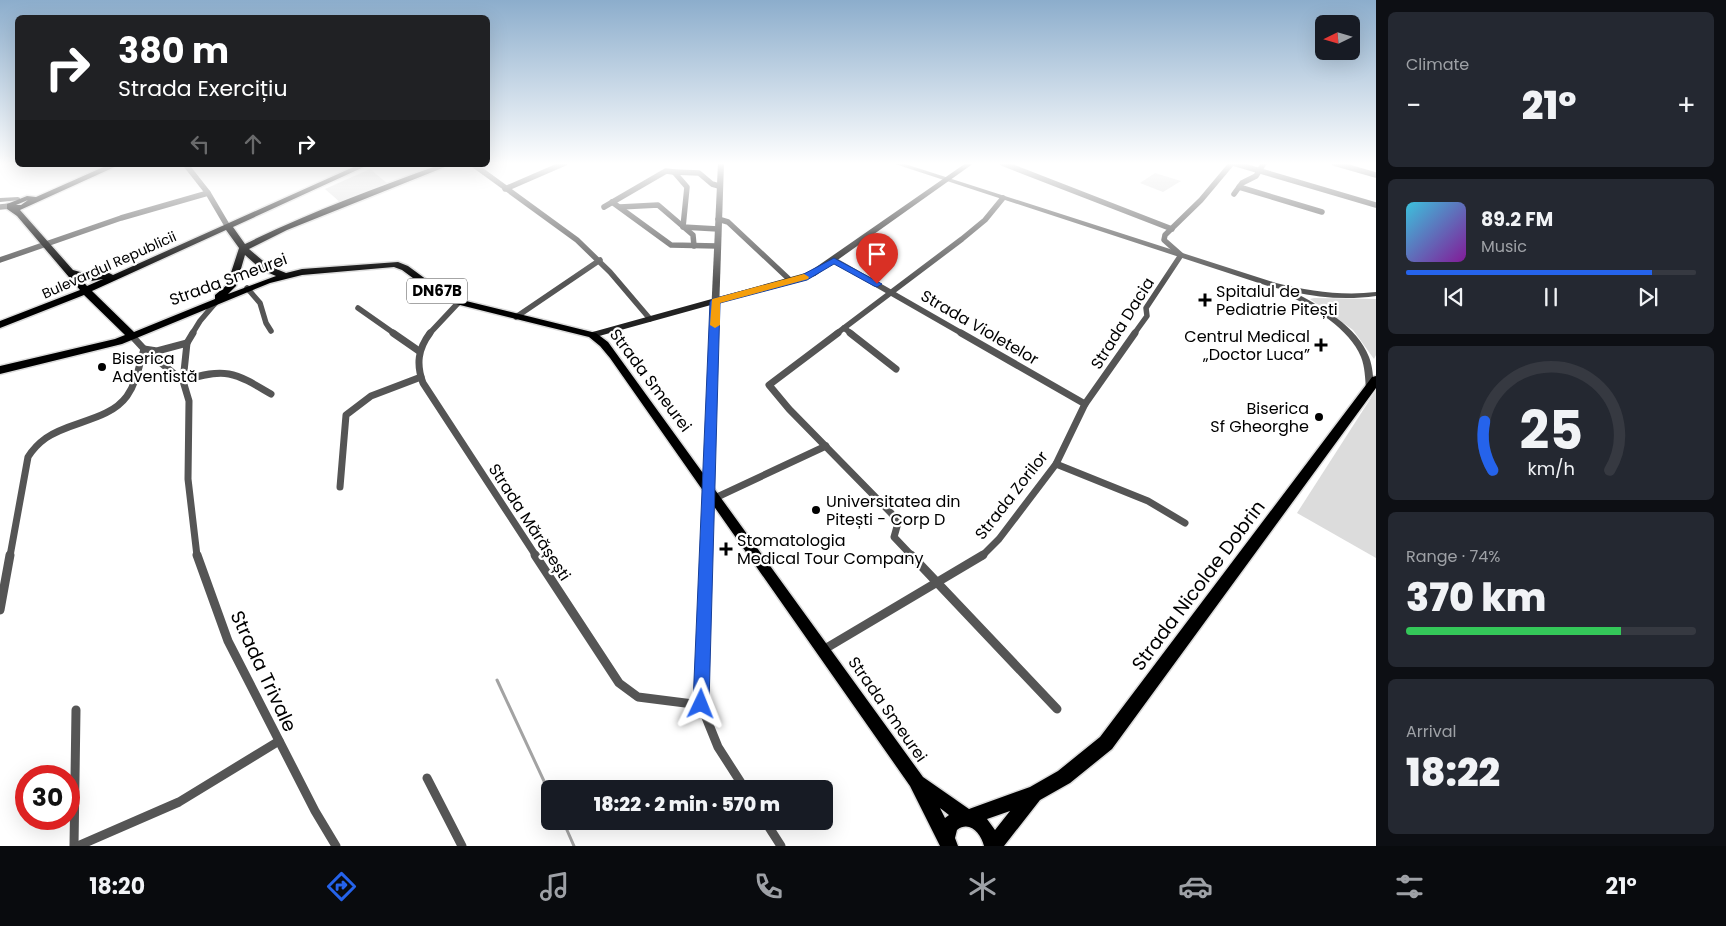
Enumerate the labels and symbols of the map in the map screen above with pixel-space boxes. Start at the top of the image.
north arrow [1315,15,1360,60]
street label: Bulevardul Republicii [39,226,179,304]
pin [856,233,898,284]
street label: Strada Smeurei [166,247,290,311]
street label: Strada Dacia [1085,273,1160,374]
road number: DN67B [407,278,467,304]
place label: Spitalul de Pediatrie Pitești [1216,280,1338,321]
street label: Strada Violetelor [917,284,1043,371]
marker: Spitalul de Pediatrie Pitești [1198,293,1212,307]
street label: Strada Smeurei [604,324,697,437]
place label: Centrul Medical „Doctor Luca” [1184,325,1310,366]
marker: Centrul Medical „Doctor Luca” [1314,338,1328,352]
place label: Biserica Adventistă [112,347,198,388]
marker: Biserica Adventistă [96,361,108,373]
place label: Biserica Sf Gheorghe [1210,397,1309,438]
marker: Biserica Sf Gheorghe [1313,411,1325,423]
street label: Strada Zorilor [969,446,1053,544]
street label: Strada Mărășești [483,459,576,585]
place label: Universitatea din Pitești - Corp D [826,490,961,531]
street label: Strada Nicolae Dobrin [1125,494,1272,676]
marker: Universitatea din Pitești - Corp D [810,504,822,516]
place label: Stomatologia Medical Tour Company [737,529,924,570]
marker: Stomatologia Medical Tour Company [719,542,733,556]
street label: Strada Trivale [224,606,303,736]
street label: Strada Smeurei [843,652,933,767]
position arrow [674,677,726,729]
speed limit sign: 30 [15,765,80,830]

